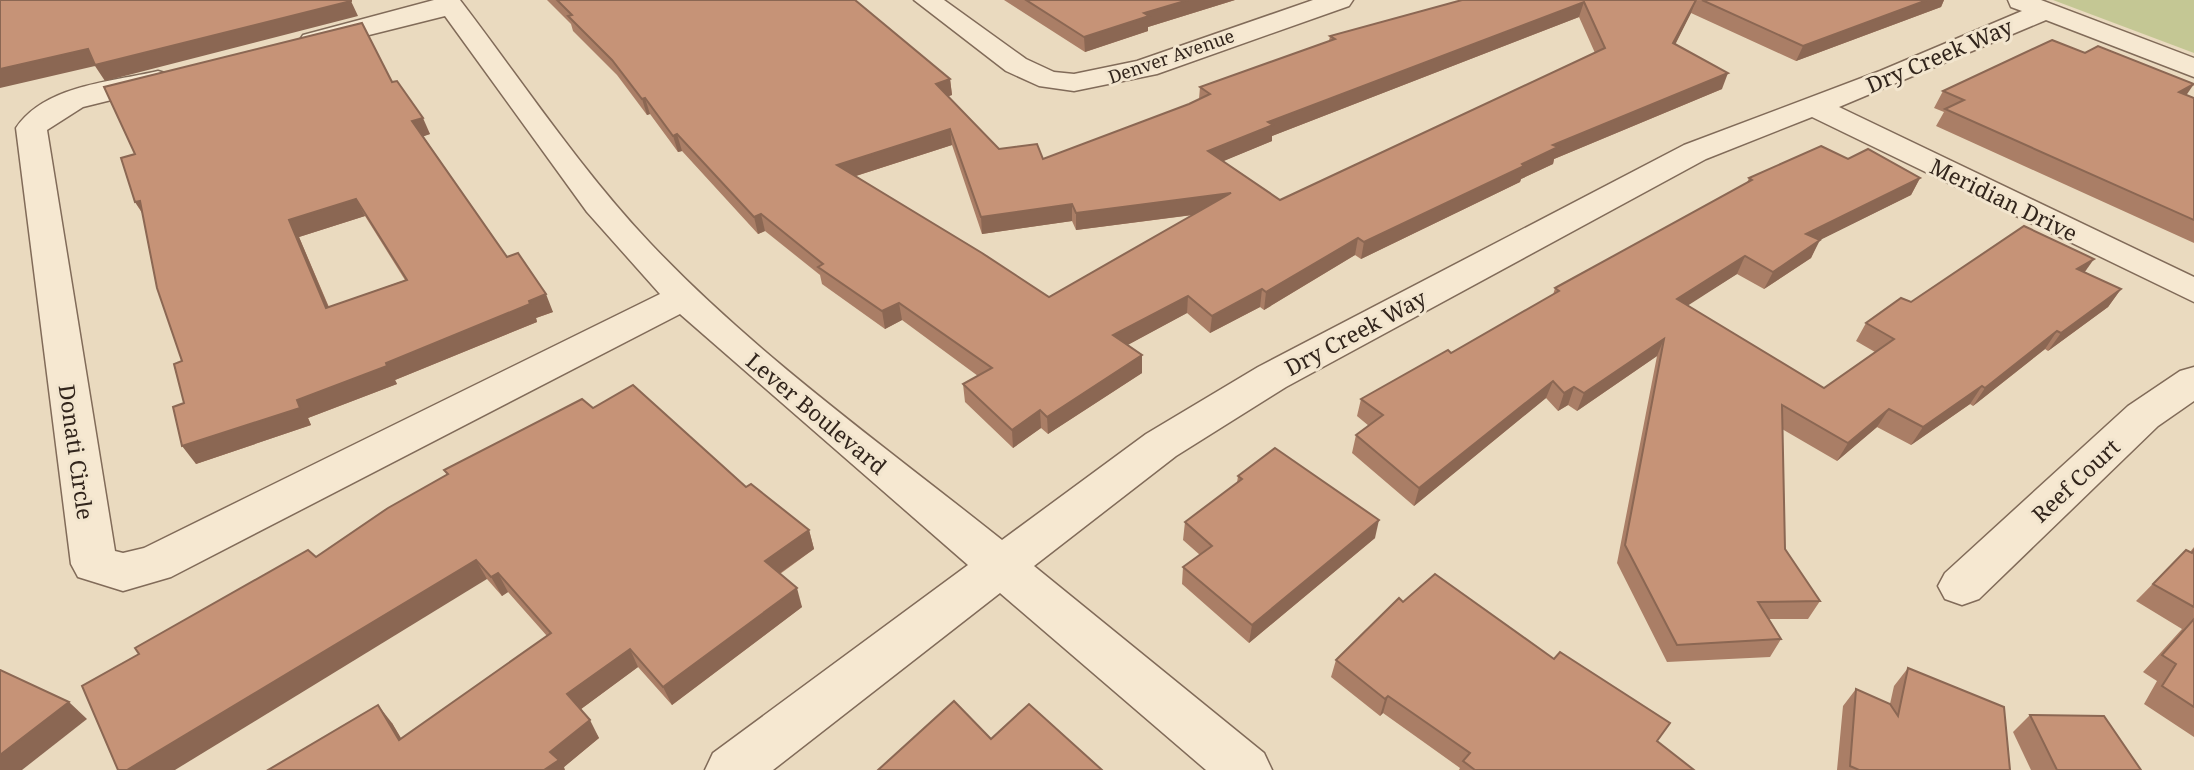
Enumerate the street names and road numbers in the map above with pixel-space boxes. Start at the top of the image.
street label: Dry Creek Way [1861,10,2017,99]
street label: Denver Avenue [1105,23,1237,89]
street label: Meridian Drive [1925,150,2083,248]
street label: Dry Creek Way [1279,282,1432,382]
street label: Lever Boulevard [740,345,894,481]
street label: Donati Circle [53,383,101,521]
street label: Reef Court [2025,431,2126,529]

